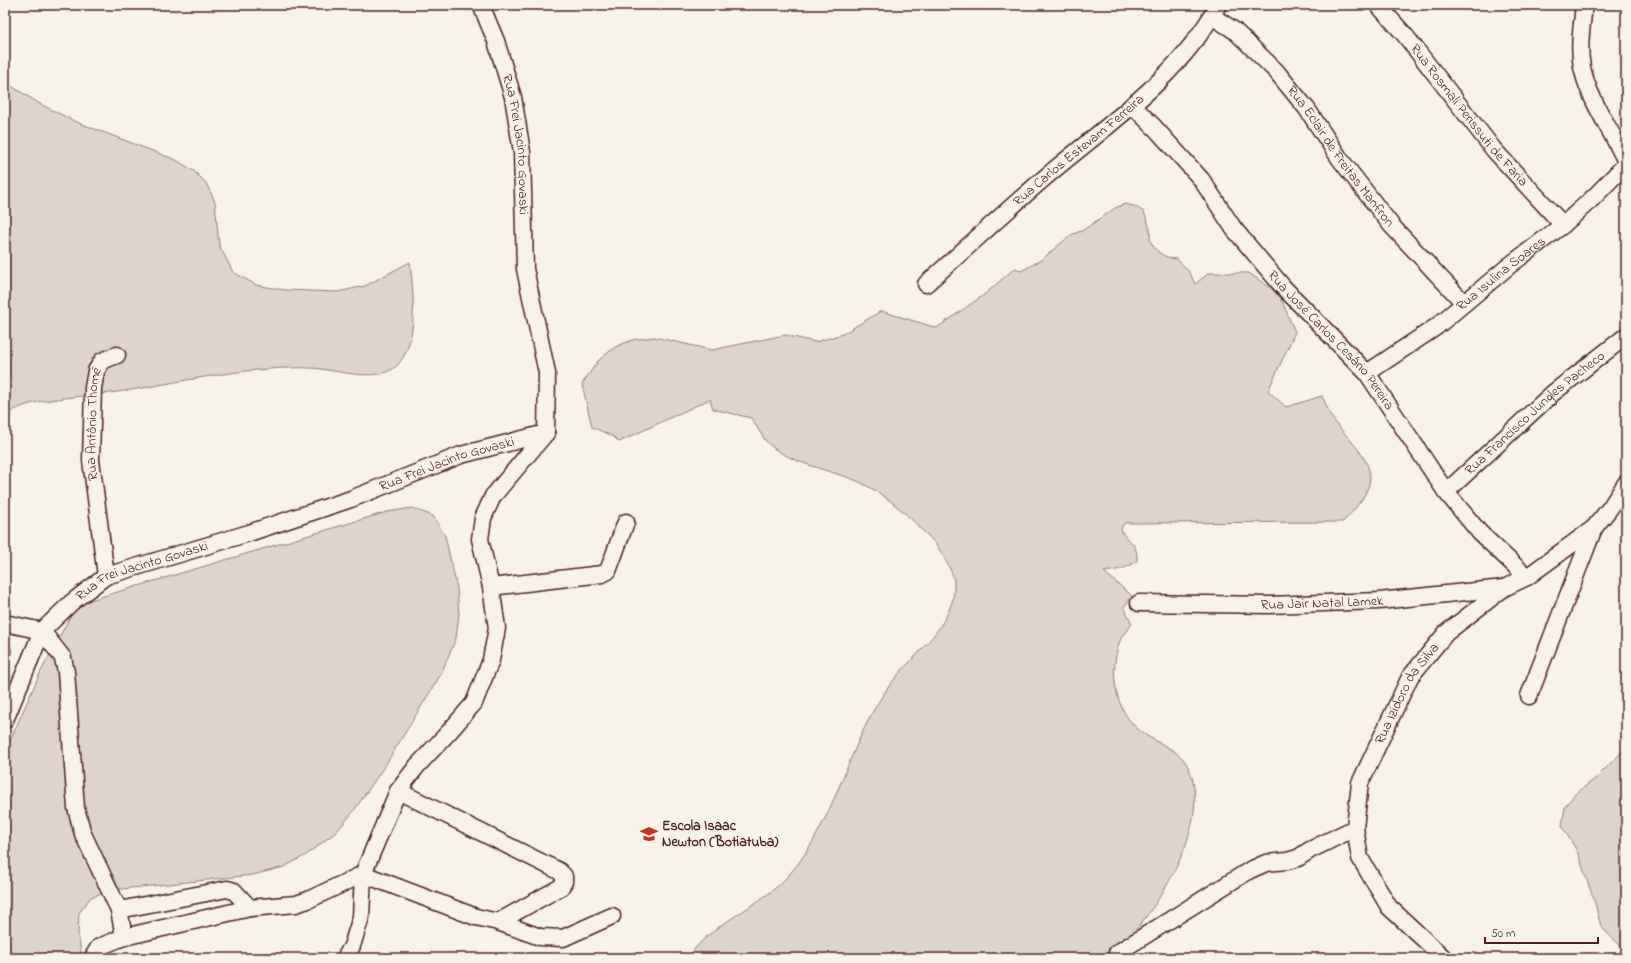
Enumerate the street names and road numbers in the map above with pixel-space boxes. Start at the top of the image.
street label: Rua Rosmali Perissuti de Faria [1405,39,1533,191]
street label: Rua Frei Jacinto Govaski [496,72,534,215]
street label: Rua Eclair de Freitas Manfron [1282,81,1400,232]
street label: Rua Carlos Estevam Ferreira [1008,89,1149,211]
street label: Rua Isulina Soares [1452,231,1550,316]
street label: Rua José Carlos Cesário Pereira [1263,266,1399,414]
street label: Rua Francisco Jungles Pacheco [1460,346,1610,480]
street label: Rua Antônio Thomé [80,362,107,482]
street label: Rua Frei Jacinto Govaski [376,431,517,497]
street label: Rua Frei Jacinto Govaski [71,535,211,606]
street label: Rua Jair Natal Lamek [1260,590,1385,616]
street label: Rua Izidoro da Silva [1369,638,1444,748]

